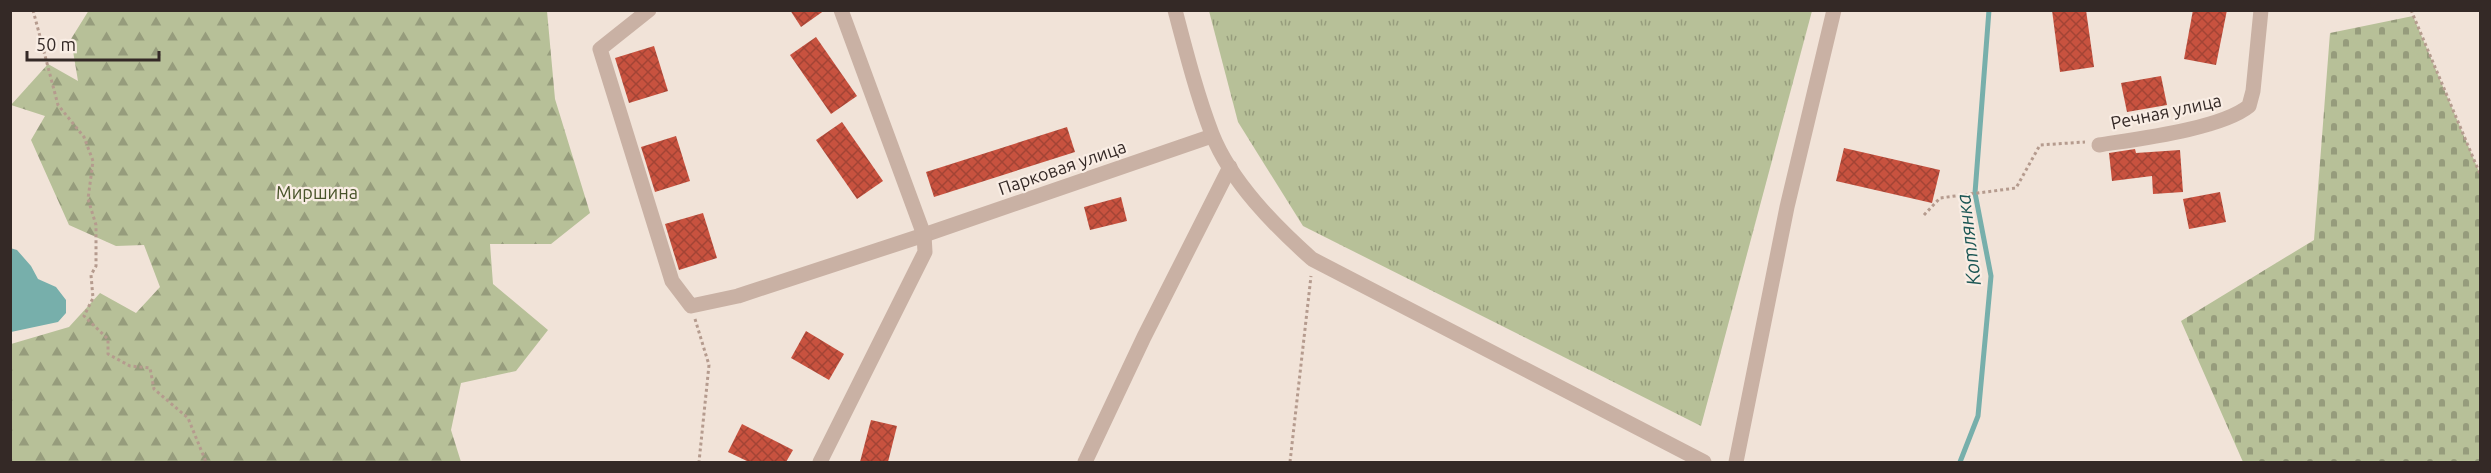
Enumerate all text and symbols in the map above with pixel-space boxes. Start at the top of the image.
scale bar [27,24,159,62]
text: 50 m [36,34,76,54]
street label: Речная улица [2109,90,2223,132]
street label: Парковая улица [995,136,1129,198]
park label: Миршина [276,182,358,202]
water label: Котлянка [1951,193,1985,287]

